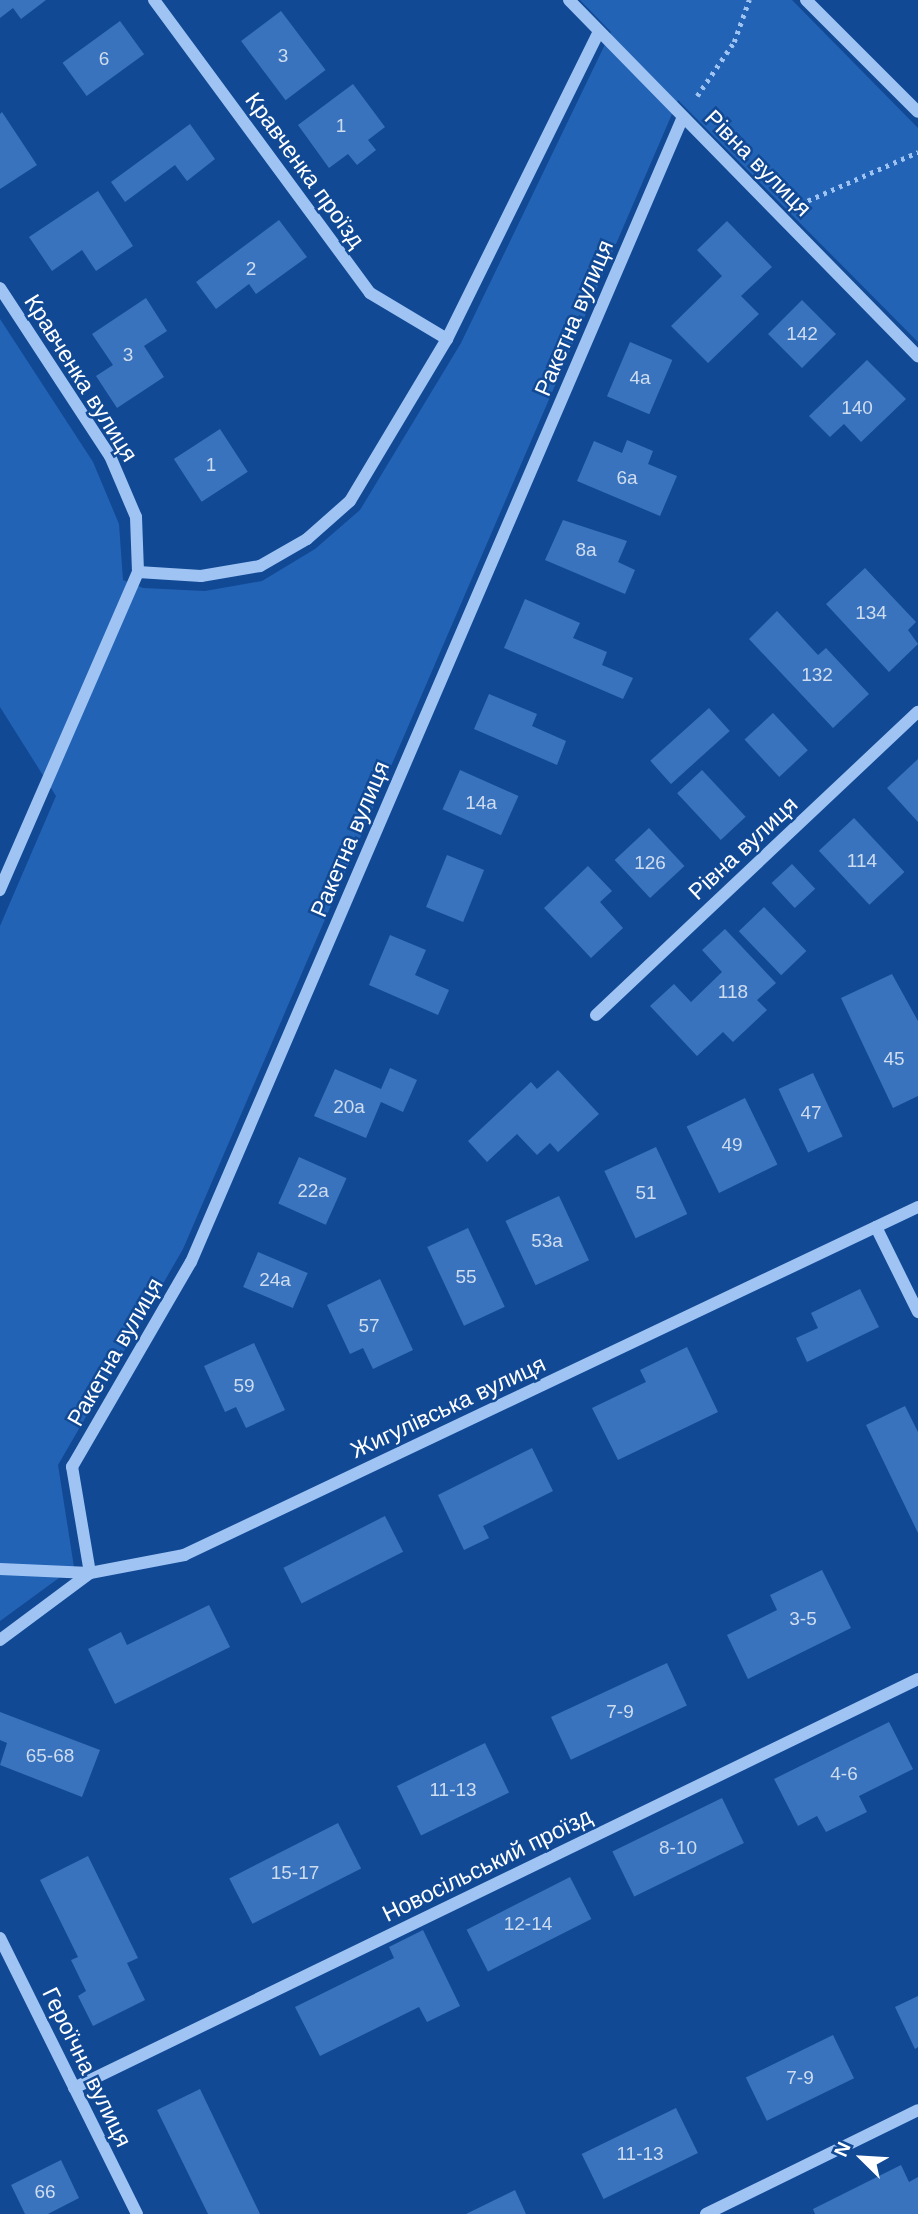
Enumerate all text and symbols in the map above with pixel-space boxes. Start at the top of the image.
house number: 3 [278,45,288,67]
house number: 6 [99,48,109,70]
street label: Кравченка проїзд [239,87,371,253]
street label: Рівна вулиця [699,104,817,222]
house number: 1 [336,115,346,137]
street label: Ракетна вулиця [529,236,619,400]
house number: 2 [246,258,256,280]
street label: Кравченка вулиця [18,289,144,467]
house number: 142 [786,323,818,345]
house number: 3 [123,344,133,366]
house number: 4а [629,367,651,389]
house number: 140 [841,397,873,419]
house number: 1 [206,454,216,476]
house number: 6а [616,467,638,489]
house number: 8а [575,539,597,561]
house number: 134 [855,602,887,624]
house number: 132 [801,664,833,686]
street label: Ракетна вулиця [305,757,395,921]
street label: Рівна вулиця [683,790,803,906]
house number: 14а [465,792,497,814]
house number: 114 [847,850,877,872]
house number: 126 [634,852,666,874]
house number: 118 [718,981,748,1003]
house number: 45 [883,1048,905,1070]
house number: 20а [333,1096,365,1118]
house number: 47 [800,1102,822,1124]
house number: 49 [721,1134,743,1156]
house number: 22а [297,1180,329,1202]
house number: 51 [635,1182,657,1204]
house number: 53а [531,1230,563,1252]
house number: 55 [455,1266,477,1288]
house number: 24а [259,1269,291,1291]
street label: Ракетна вулиця [61,1273,169,1431]
house number: 57 [358,1315,380,1337]
street label: Жигулівська вулиця [346,1350,550,1464]
house number: 59 [233,1375,255,1397]
house number: 3-5 [789,1608,817,1630]
house number: 7-9 [606,1701,634,1723]
house number: 65-68 [26,1745,74,1767]
house number: 4-6 [830,1763,858,1785]
house number: 11-13 [429,1779,477,1801]
street label: Новосільський проїзд [378,1802,596,1928]
house number: 8-10 [659,1837,697,1859]
house number: 15-17 [271,1862,319,1884]
house number: 12-14 [504,1913,552,1935]
street label: Героїчна вулиця [36,1983,138,2151]
house number: 7-9 [786,2067,814,2089]
north arrow [827,2123,897,2193]
text: N [830,2139,855,2160]
house number: 11-13 [616,2143,664,2165]
house number: 66 [34,2181,56,2203]

